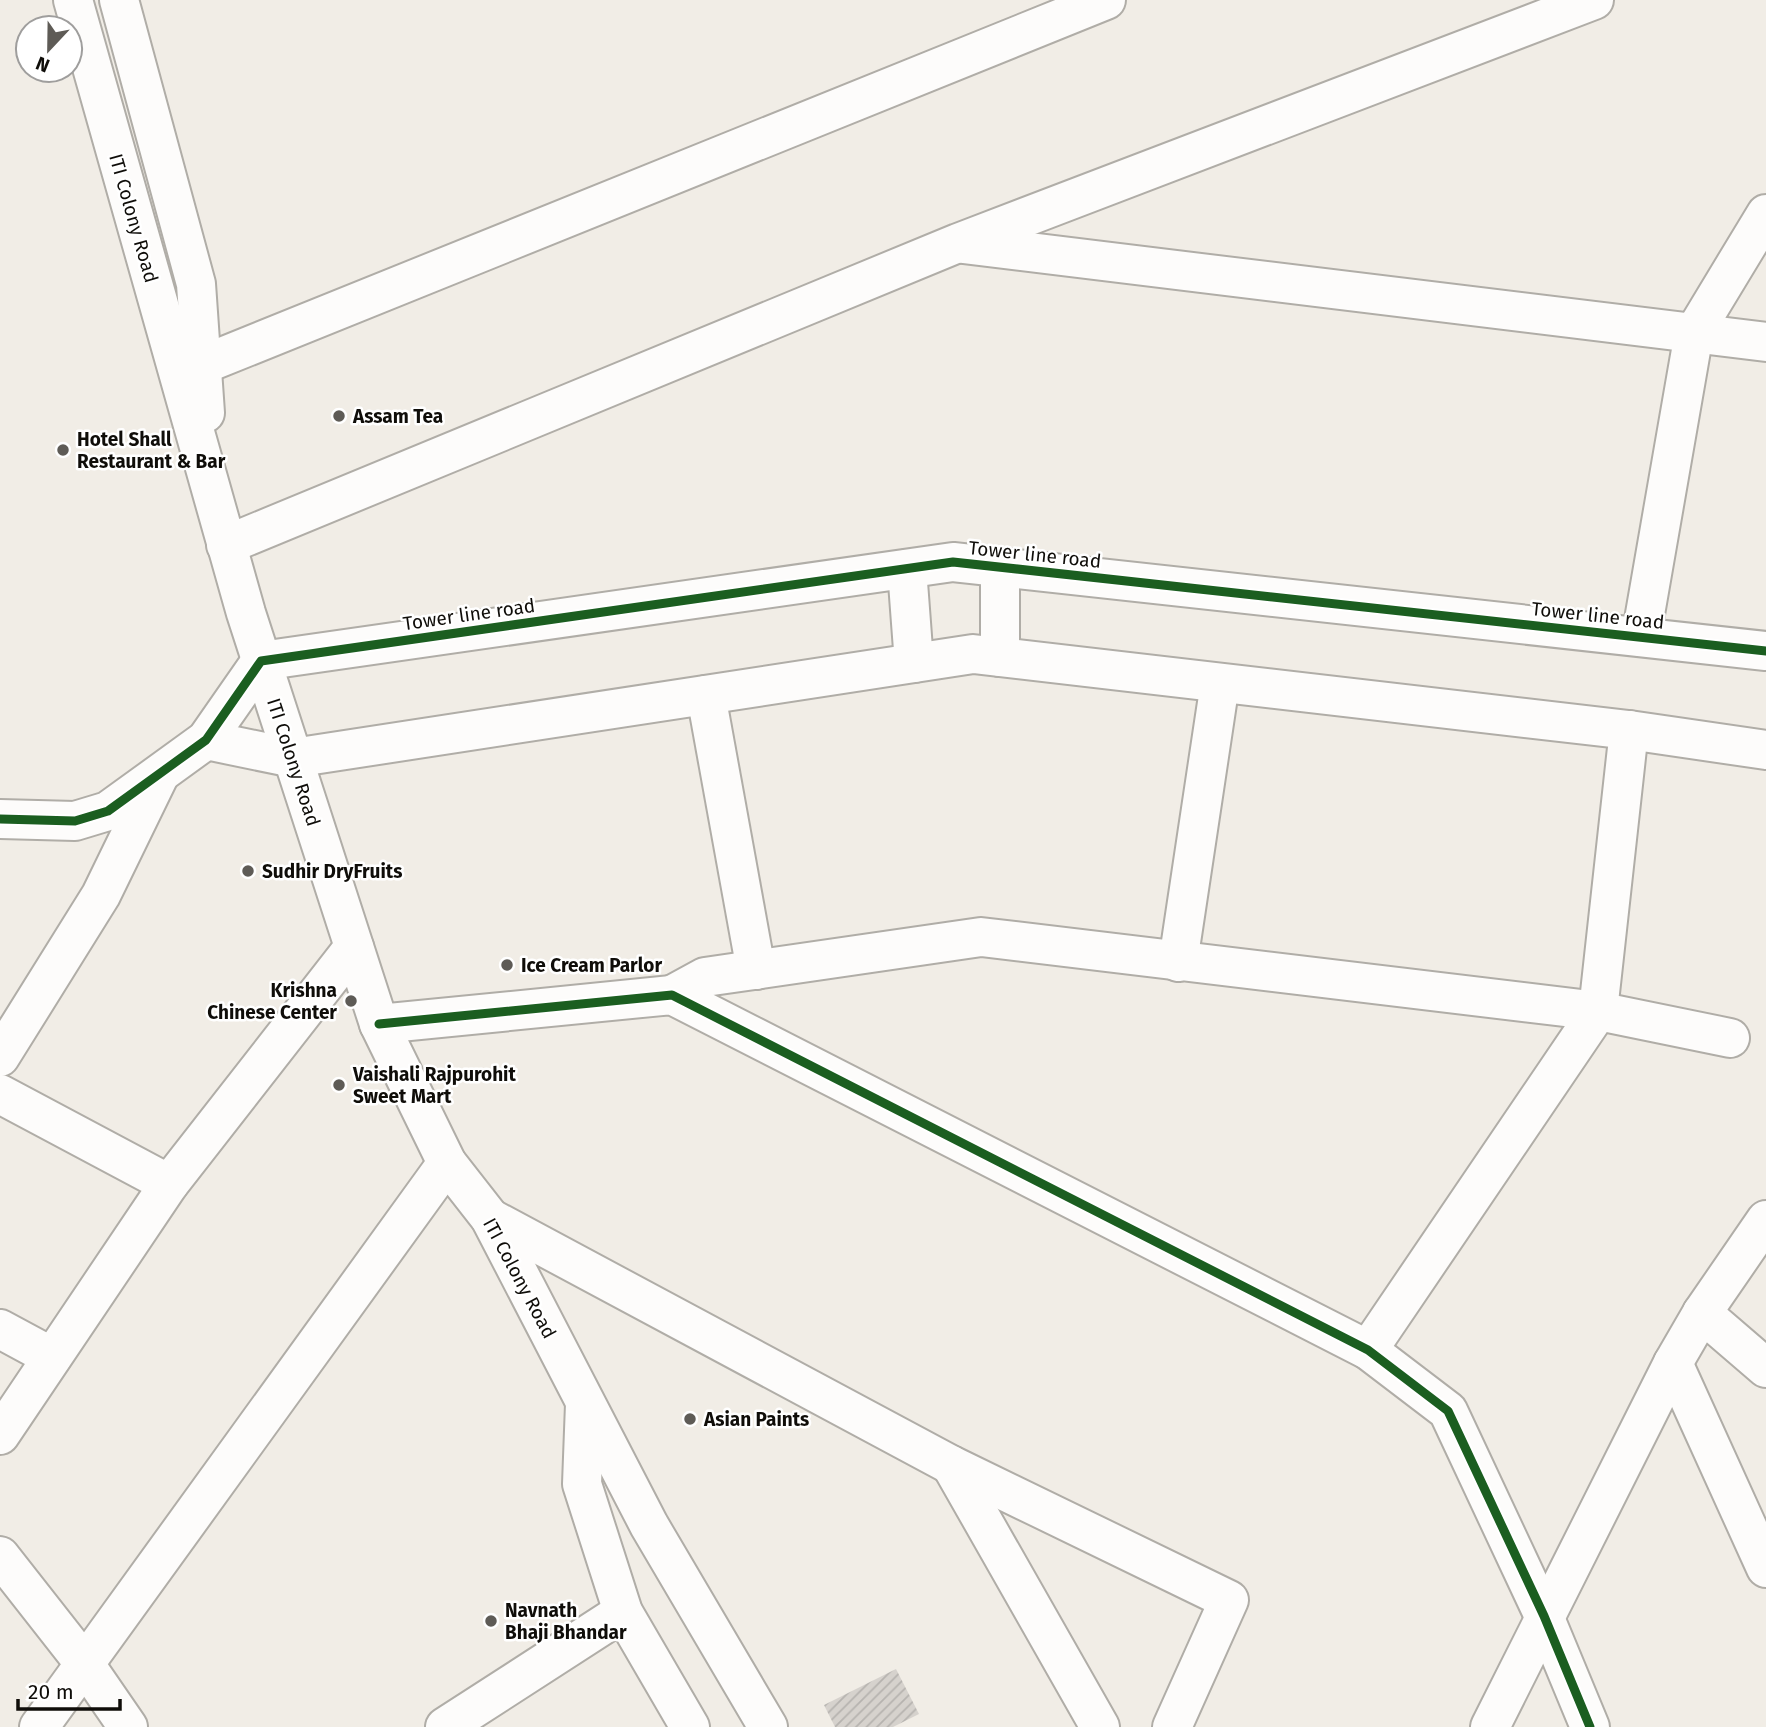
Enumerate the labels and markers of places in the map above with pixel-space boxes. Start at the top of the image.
place label: Assam Tea [352,405,443,428]
marker: Assam Tea [331,408,347,424]
place label: Hotel Shall Restaurant & Bar [77,428,226,473]
marker: Hotel Shall Restaurant & Bar [55,442,71,458]
place label: Sudhir DryFruits [262,860,402,883]
marker: Sudhir DryFruits [240,863,256,879]
place label: Ice Cream Parlor [521,954,662,977]
marker: Ice Cream Parlor [499,957,515,973]
place label: Krishna Chinese Center [207,979,337,1024]
marker: Krishna Chinese Center [343,993,359,1009]
place label: Vaishali Rajpurohit Sweet Mart [352,1063,516,1108]
marker: Vaishali Rajpurohit Sweet Mart [331,1077,347,1093]
place label: Asian Paints [703,1408,809,1431]
marker: Asian Paints [682,1411,698,1427]
place label: Navnath Bhaji Bhandar [505,1599,627,1644]
marker: Navnath Bhaji Bhandar [483,1613,499,1629]

